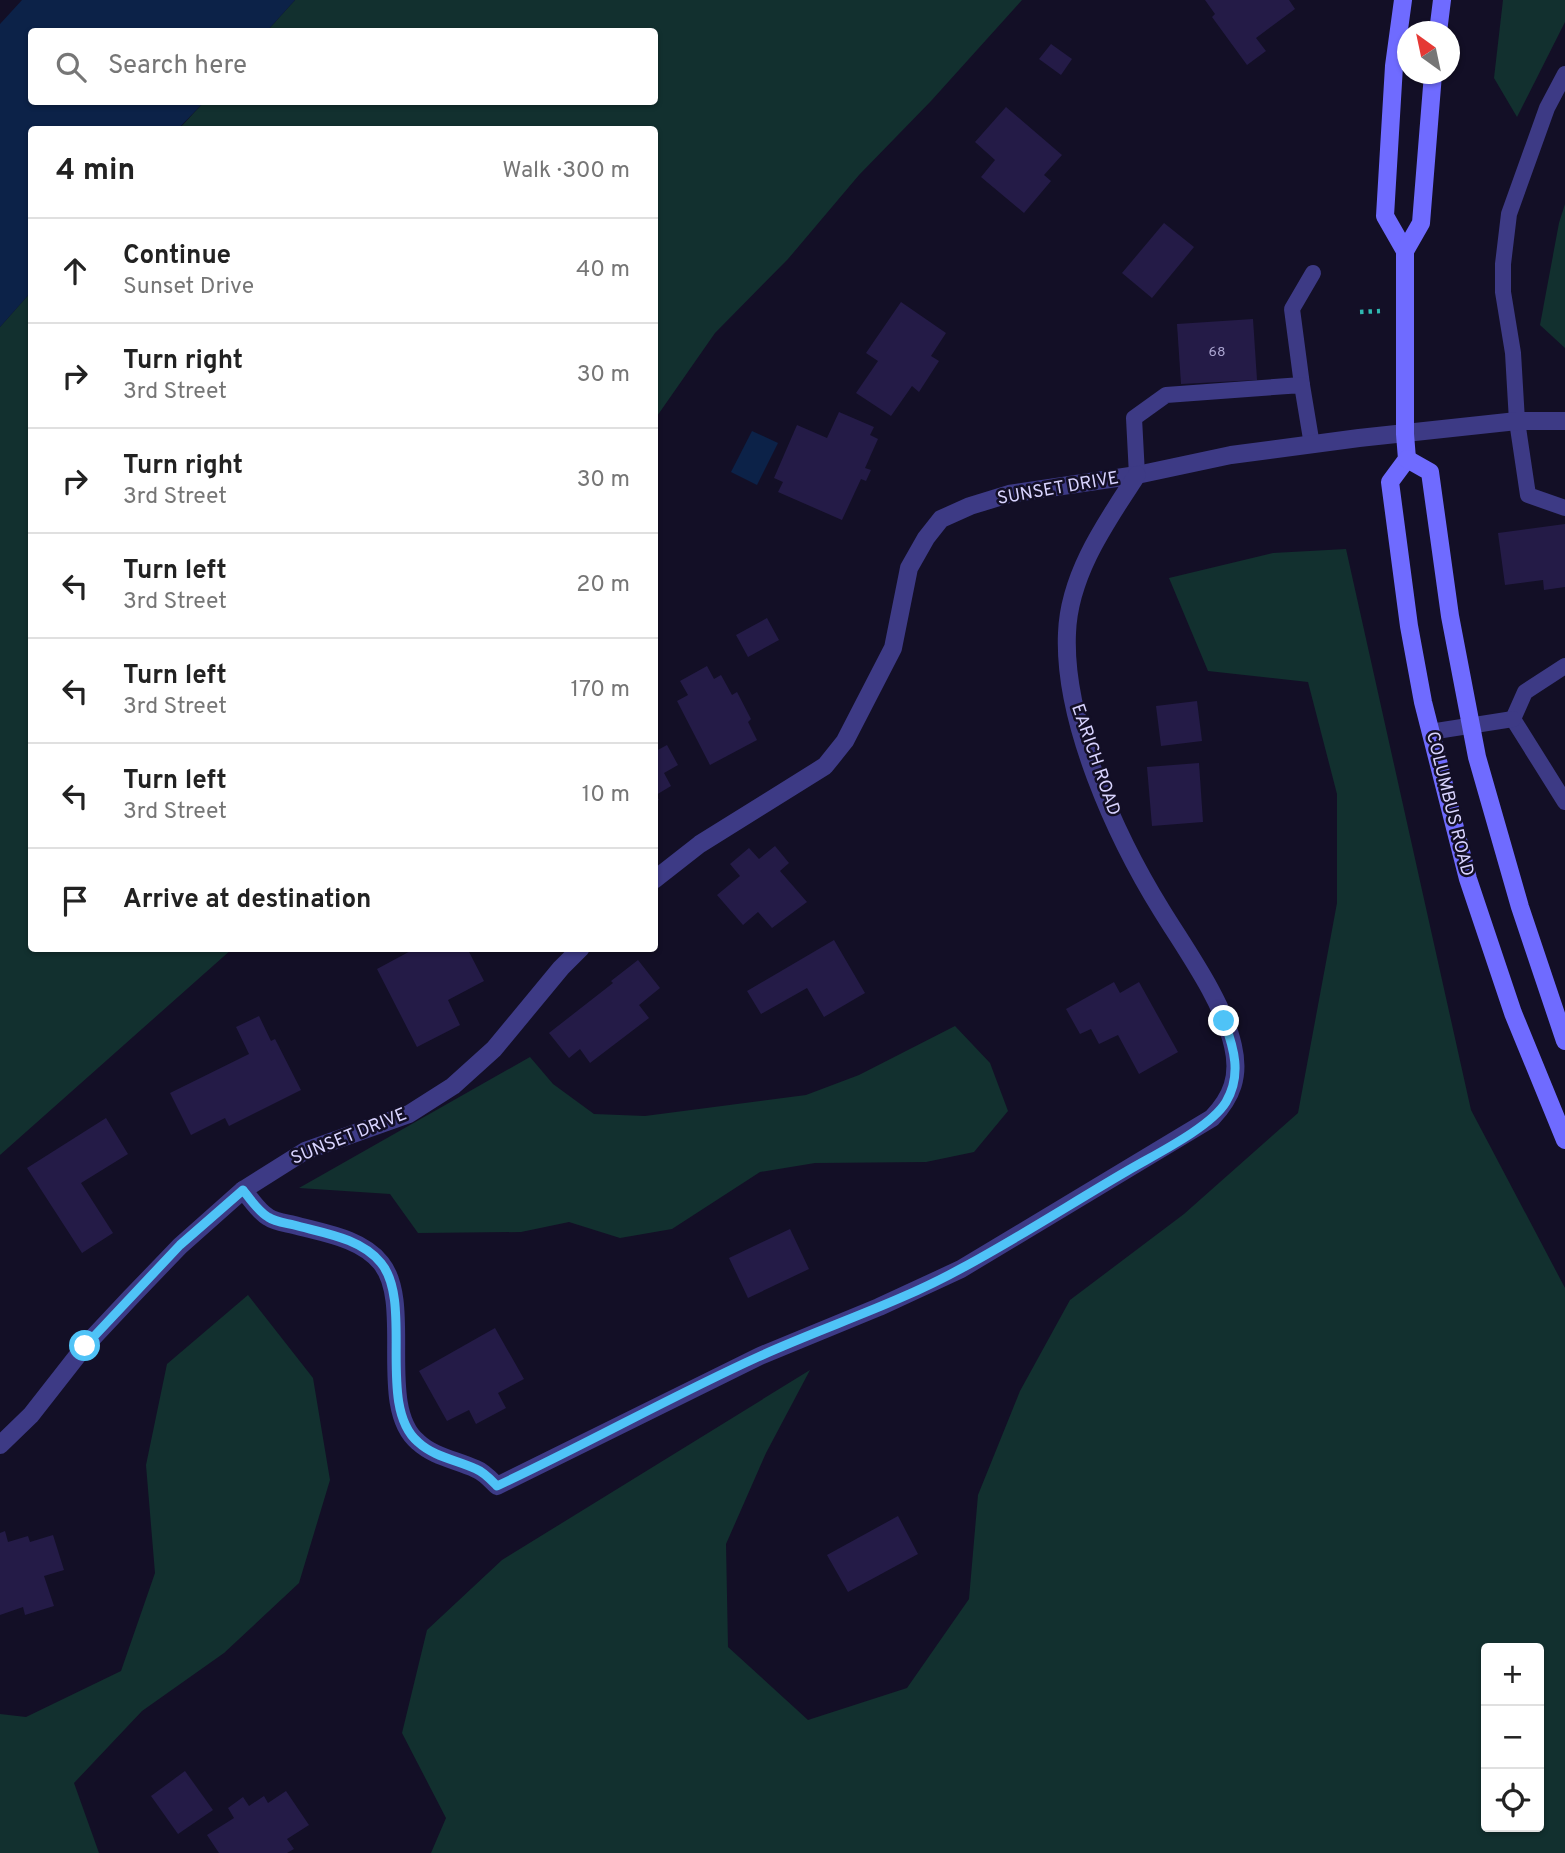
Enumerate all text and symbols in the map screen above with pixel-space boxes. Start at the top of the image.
north arrow [1397,21,1460,84]
search box [28,28,658,105]
icon: search [52,48,90,86]
text: Search here [108,50,247,83]
text: 4 min [56,153,135,190]
text: Walk · 300 m [502,157,630,186]
text: Continue [123,240,231,273]
icon: ahead [56,252,94,290]
text: 40 m [576,256,630,285]
text: Sunset Drive [123,273,254,302]
house number: 68 [1209,344,1225,361]
text: Turn right [123,345,243,378]
icon: right [56,357,94,395]
text: 30 m [577,361,630,390]
text: 3rd Street [123,378,227,407]
text: Turn right [123,450,243,483]
icon: right [56,462,94,500]
text: 30 m [577,466,630,495]
street label: SUNSET DRIVE [996,467,1120,511]
text: 3rd Street [123,483,227,512]
text: Turn left [123,555,227,588]
icon: left [56,567,94,605]
text: 20 m [576,571,630,600]
text: 3rd Street [123,588,227,617]
text: Turn left [123,660,227,693]
icon: left [56,672,94,710]
text: 170 m [571,676,630,705]
text: 3rd Street [123,693,227,722]
street label: EARICH ROAD [1065,701,1125,819]
street label: COLUMBUS ROAD [1420,729,1478,879]
text: Turn left [123,765,227,798]
icon: left [56,777,94,815]
text: 10 m [582,781,630,810]
text: 3rd Street [123,798,227,827]
icon: arrive [56,882,94,920]
text: Arrive at destination [123,884,371,917]
route end [1208,1005,1239,1036]
street label: SUNSET DRIVE [288,1103,410,1171]
route start [69,1330,100,1361]
map controls [1481,1643,1544,1832]
button: + [1481,1643,1544,1706]
button: − [1481,1706,1544,1769]
button: locate [1481,1769,1544,1832]

